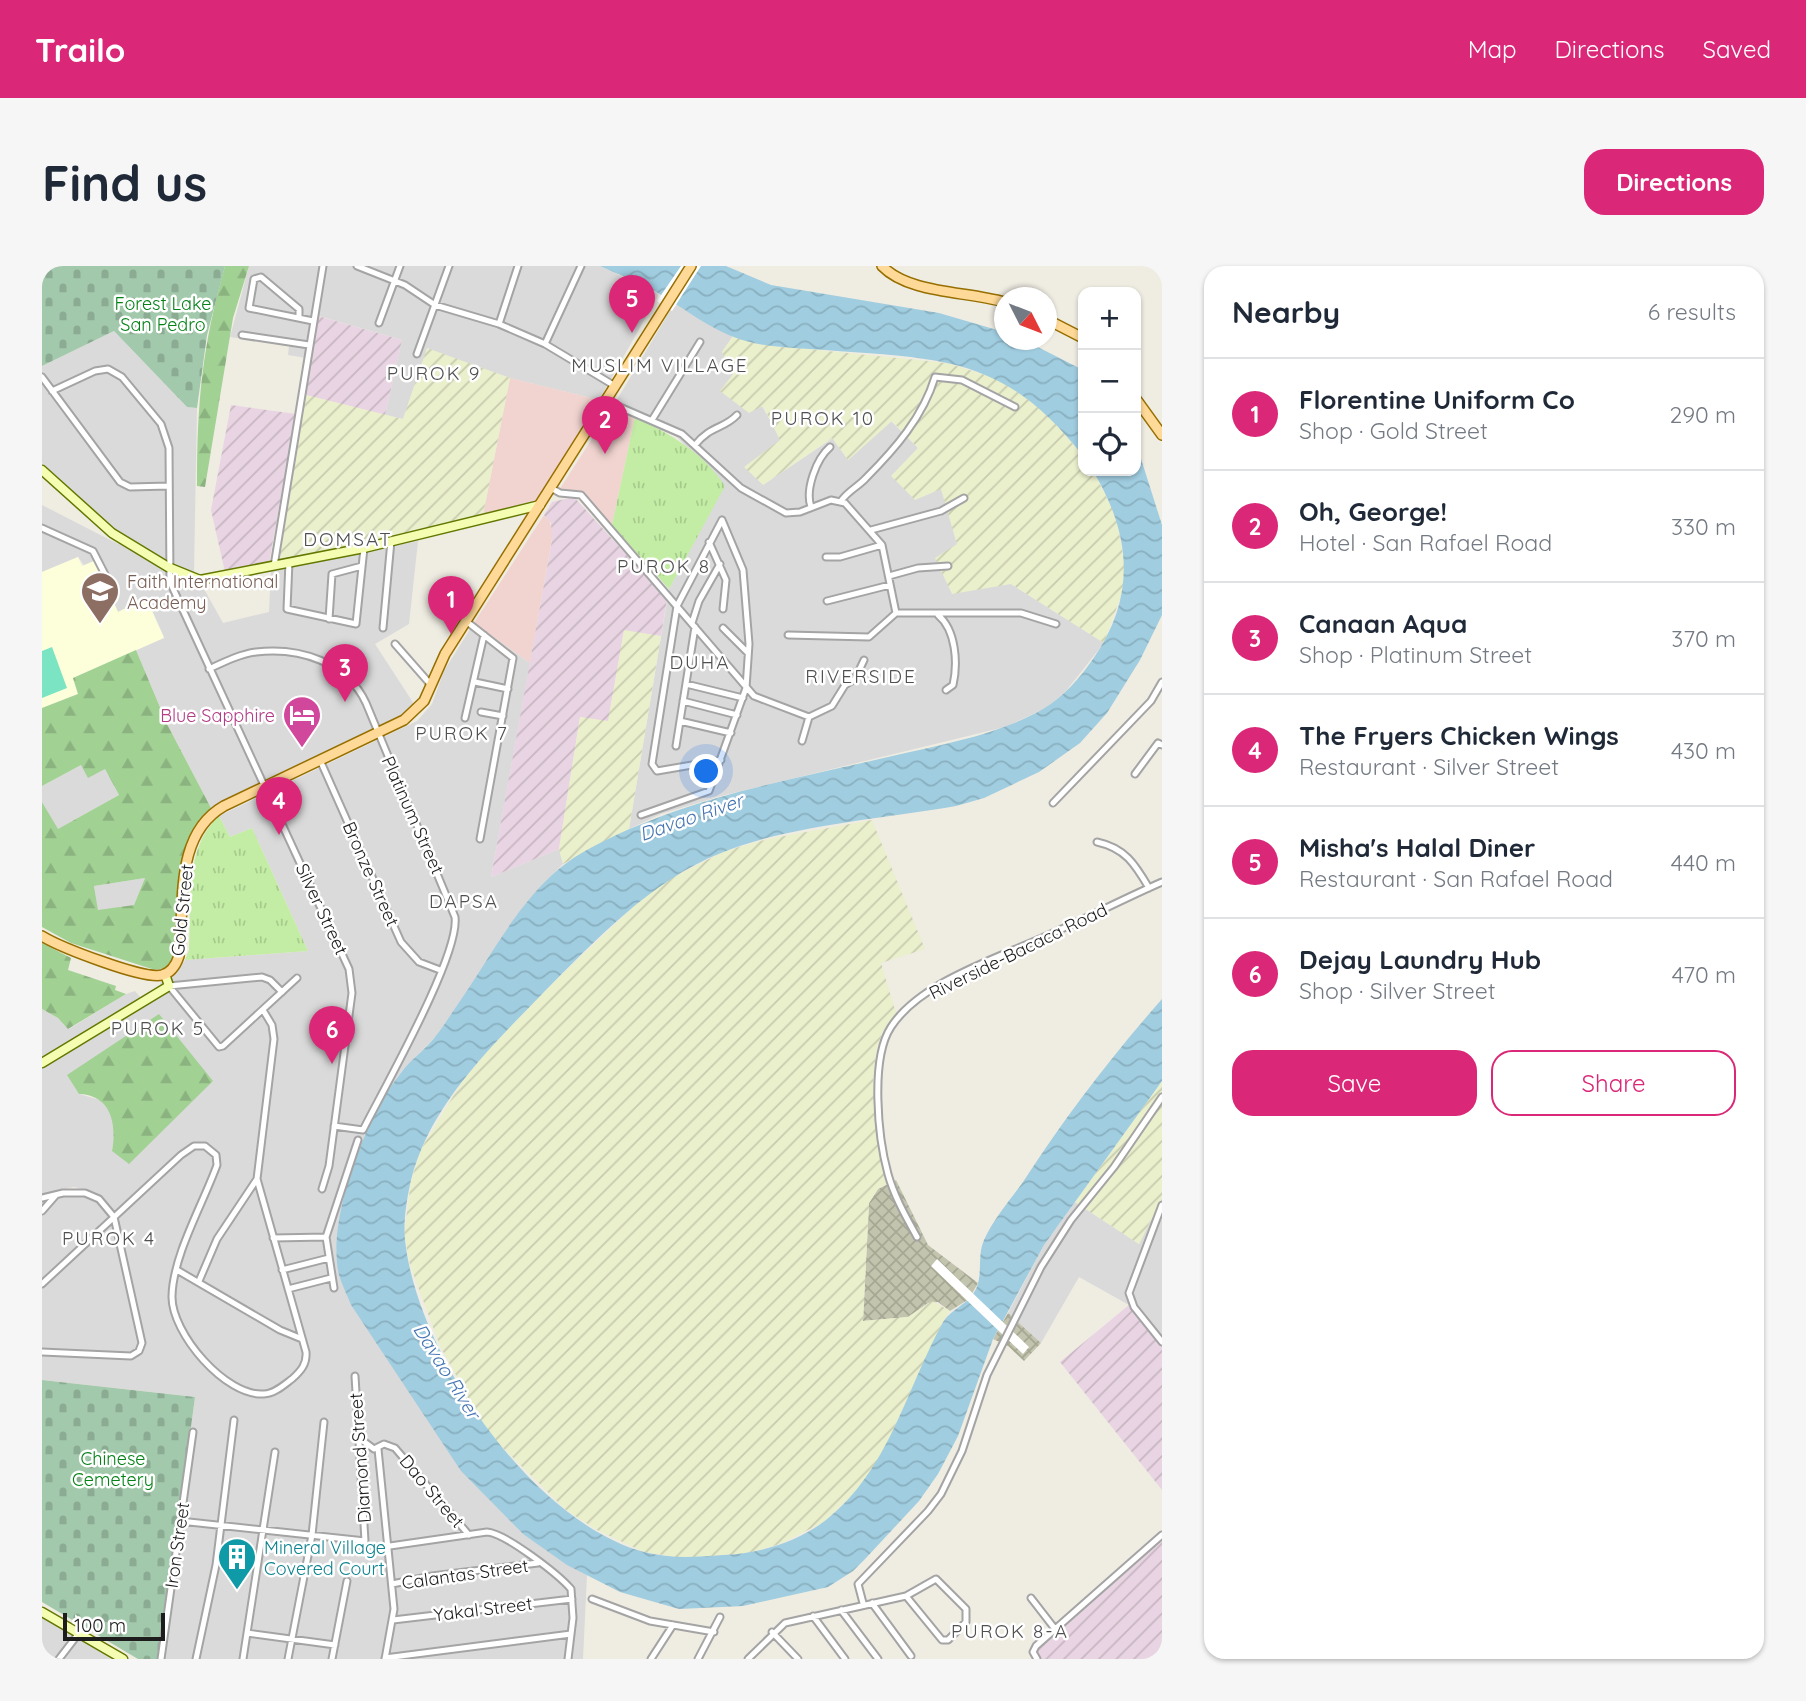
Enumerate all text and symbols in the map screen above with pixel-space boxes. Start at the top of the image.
text: Trailo [35,29,125,70]
text: Map [1468,34,1517,64]
text: Directions [1555,34,1665,64]
text: Saved [1703,34,1771,64]
button: Directions [1584,149,1764,215]
text: Find us [42,152,207,213]
pin: 5 [609,275,655,333]
north arrow [994,287,1057,350]
map controls [1078,287,1141,476]
button: + [1078,287,1141,350]
park label: Forest Lake San Pedro [115,292,211,336]
text: Nearby [1232,293,1340,331]
text: 6 results [1648,297,1736,326]
button: − [1078,350,1141,413]
district label: MUSLIM VILLAGE [571,353,749,377]
district label: PUROK 9 [387,361,481,385]
text: Florentine Uniform Co [1299,383,1575,416]
pin: 2 [582,396,628,454]
text: 1 [1251,400,1259,429]
text: 290 m [1669,400,1736,429]
district label: PUROK 10 [771,406,875,430]
button: locate [1078,413,1141,476]
text: Shop · Gold Street [1299,416,1488,445]
text: Oh, George! [1299,495,1447,528]
text: 2 [1248,512,1262,541]
text: 330 m [1671,512,1736,541]
district label: DOMSAT [303,527,393,551]
text: Hotel · San Rafael Road [1299,528,1552,557]
district label: PUROK 8 [617,554,711,578]
school or university icon: Faith International Academy [79,570,121,625]
place label: Faith International Academy [127,570,278,614]
pin: 1 [428,576,474,634]
text: Canaan Aqua [1299,607,1467,640]
text: 3 [1249,624,1261,653]
text: 370 m [1671,624,1736,653]
text: Shop · Platinum Street [1299,640,1532,669]
pin: 3 [322,644,368,702]
district label: DUHA [669,650,731,674]
district label: RIVERSIDE [805,664,917,688]
hotel icon: Blue Sapphire [281,694,323,749]
place label: Blue Sapphire [160,704,275,727]
text: The Fryers Chicken Wings [1299,719,1619,752]
district label: PUROK 7 [415,721,509,745]
text: 4 [1248,736,1262,765]
text: 430 m [1671,736,1736,765]
street label: Platinum Street [377,752,449,878]
text: Restaurant · Silver Street [1299,752,1559,781]
your location [689,754,723,788]
pin: 4 [256,777,302,835]
water label: Davao River [636,787,748,846]
street label: Bronze Street [338,818,404,930]
text: Misha's Halal Diner [1299,831,1535,864]
text: 5 [1248,848,1262,877]
text: 440 m [1671,848,1736,877]
street label: Silver Street [291,860,353,958]
street label: Gold Street [166,863,198,957]
text: Restaurant · San Rafael Road [1299,864,1613,893]
district label: DAPSA [429,889,499,913]
street label: Riverside-Bacaca Road [925,898,1111,1004]
text: Dejay Laundry Hub [1299,943,1541,976]
text: 6 [1249,960,1261,989]
text: 470 m [1672,960,1736,989]
text: Shop · Silver Street [1299,976,1495,1005]
pin: 6 [309,1006,355,1064]
district label: PUROK 5 [111,1016,205,1040]
button: Save [1232,1050,1477,1116]
button: Share [1491,1050,1736,1116]
district label: PUROK 4 [62,1226,156,1250]
water label: Davao River [408,1319,487,1425]
street label: Diamond Street [344,1392,376,1524]
park label: Chinese Cemetery [72,1447,154,1491]
street label: Dao Street [395,1450,469,1532]
street label: Iron Street [160,1501,194,1589]
building icon: Mineral Village Covered Court [216,1536,258,1591]
place label: Mineral Village Covered Court [264,1536,386,1580]
street label: Calantas Street [400,1554,530,1594]
street label: Yakal Street [432,1592,534,1626]
scale bar [63,1610,164,1642]
text: 100 m [74,1613,126,1637]
district label: PUROK 8-A [951,1619,1069,1643]

